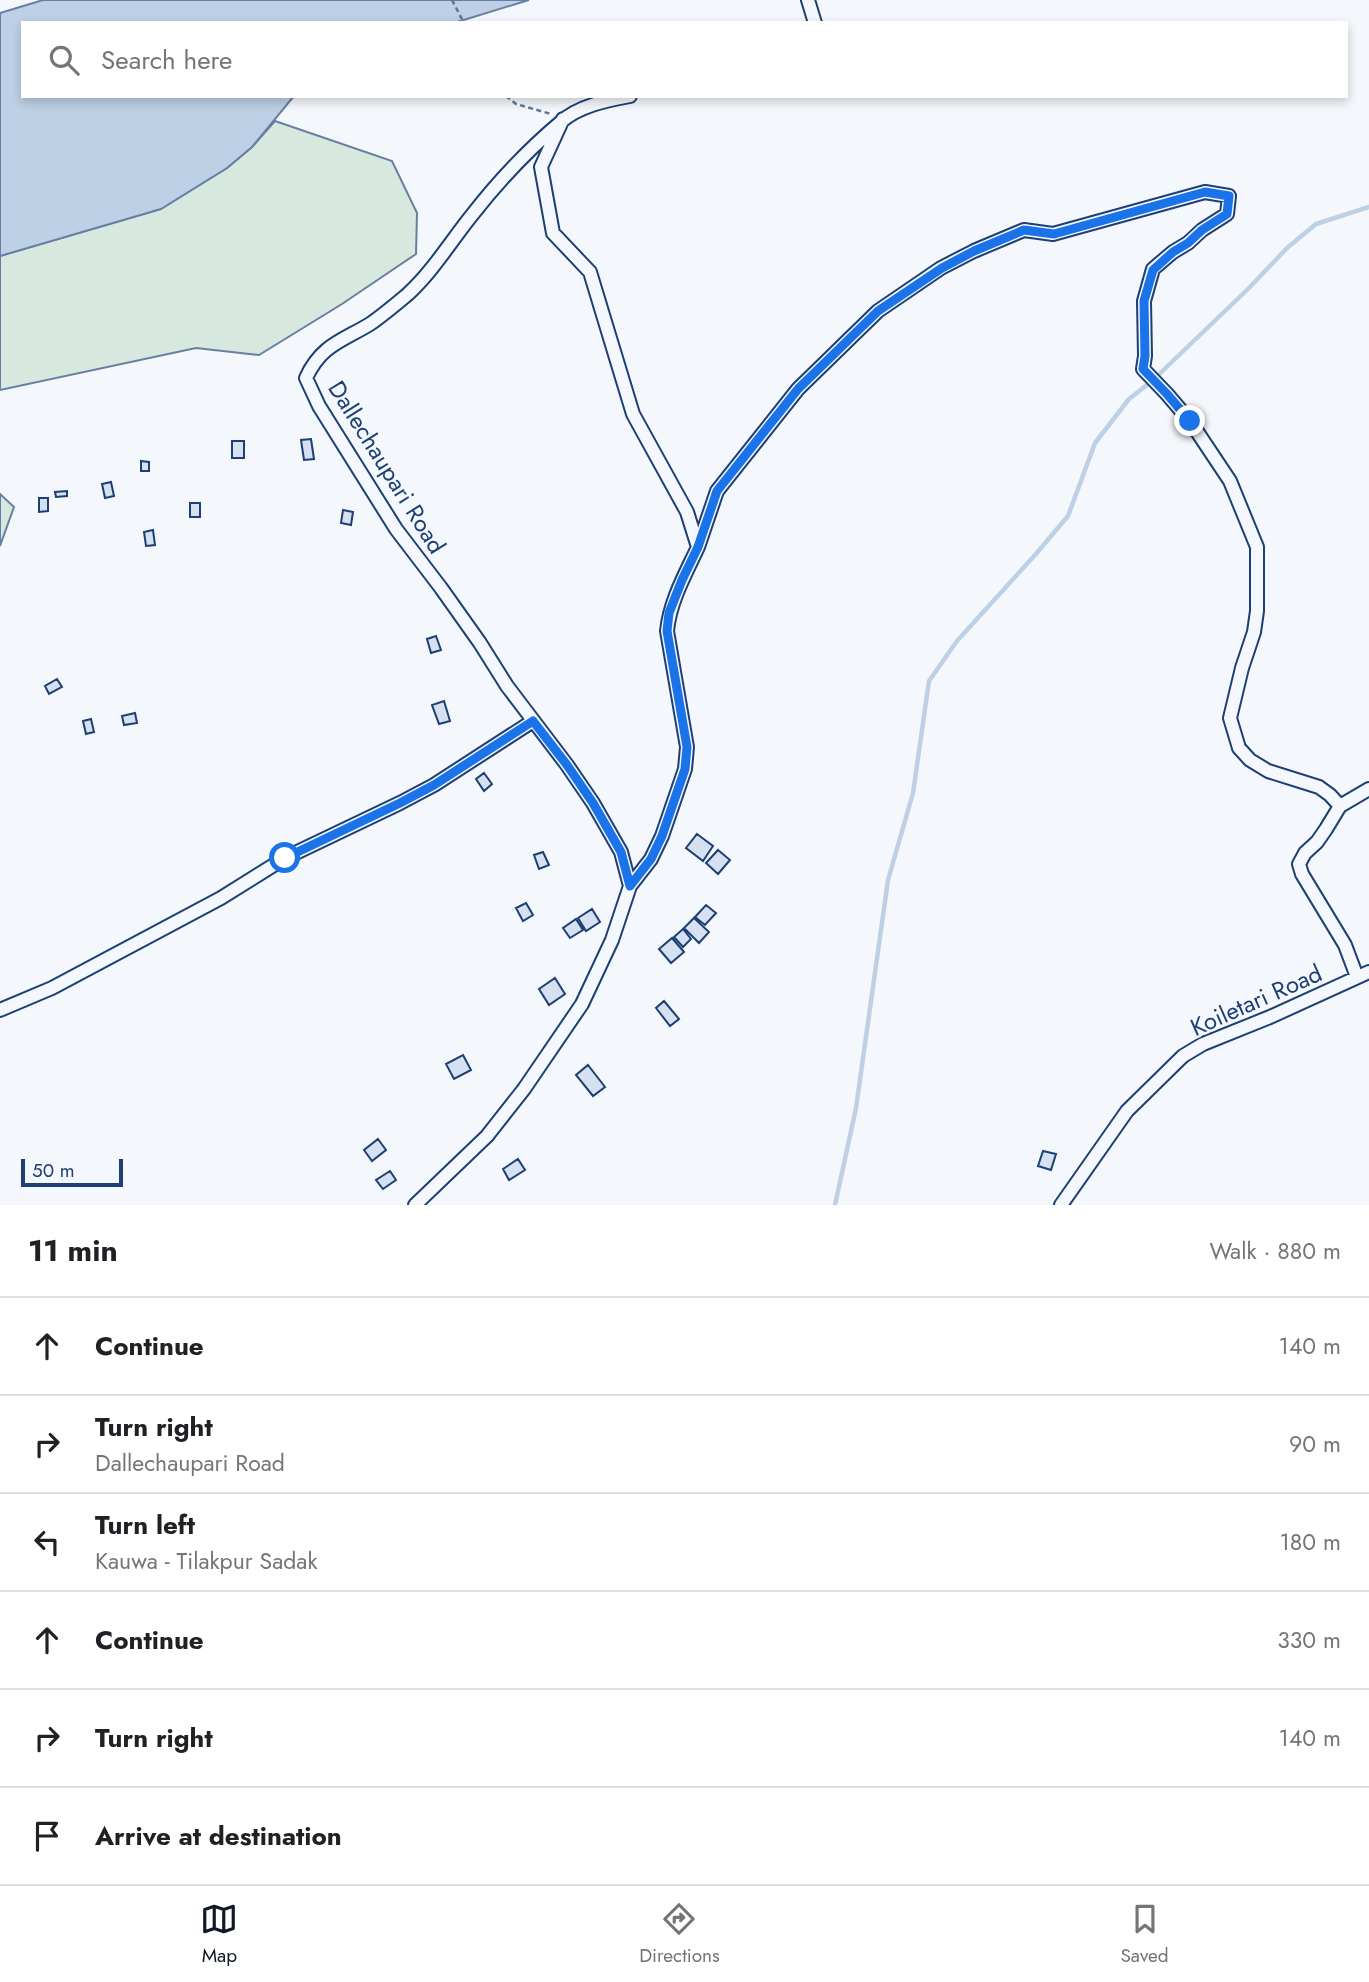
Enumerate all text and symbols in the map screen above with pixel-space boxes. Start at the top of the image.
search box [21,21,1348,98]
icon: search [45,41,83,79]
text: Search here [101,41,233,79]
street label: Dallechaupari Road [320,374,454,560]
route end [1174,405,1205,436]
route start [269,842,300,873]
street label: Koiletari Road [1185,955,1327,1045]
scale bar [21,1156,122,1188]
text: 50 m [32,1157,75,1184]
text: 11 min [28,1229,118,1272]
text: Walk · 880 m [1210,1234,1341,1268]
icon: ahead [28,1327,66,1365]
text: Continue [95,1327,204,1365]
text: 140 m [1279,1329,1341,1363]
text: Turn right [95,1408,213,1446]
icon: right [28,1425,66,1463]
text: 90 m [1289,1427,1341,1461]
text: Dallechaupari Road [95,1446,285,1480]
text: Turn left [95,1506,195,1544]
icon: left [28,1523,66,1561]
text: 180 m [1279,1525,1341,1559]
text: Kauwa - Tilakpur Sadak [95,1544,318,1578]
icon: ahead [28,1621,66,1659]
text: Continue [95,1621,204,1659]
text: 330 m [1277,1623,1341,1657]
icon: right [28,1719,66,1757]
text: Turn right [95,1719,213,1757]
text: 140 m [1279,1721,1341,1755]
icon: arrive [28,1817,66,1855]
text: Arrive at destination [95,1817,342,1855]
tab: Map [200,1900,238,1969]
tab: Directions [639,1900,720,1969]
tab: Saved [1120,1900,1169,1969]

